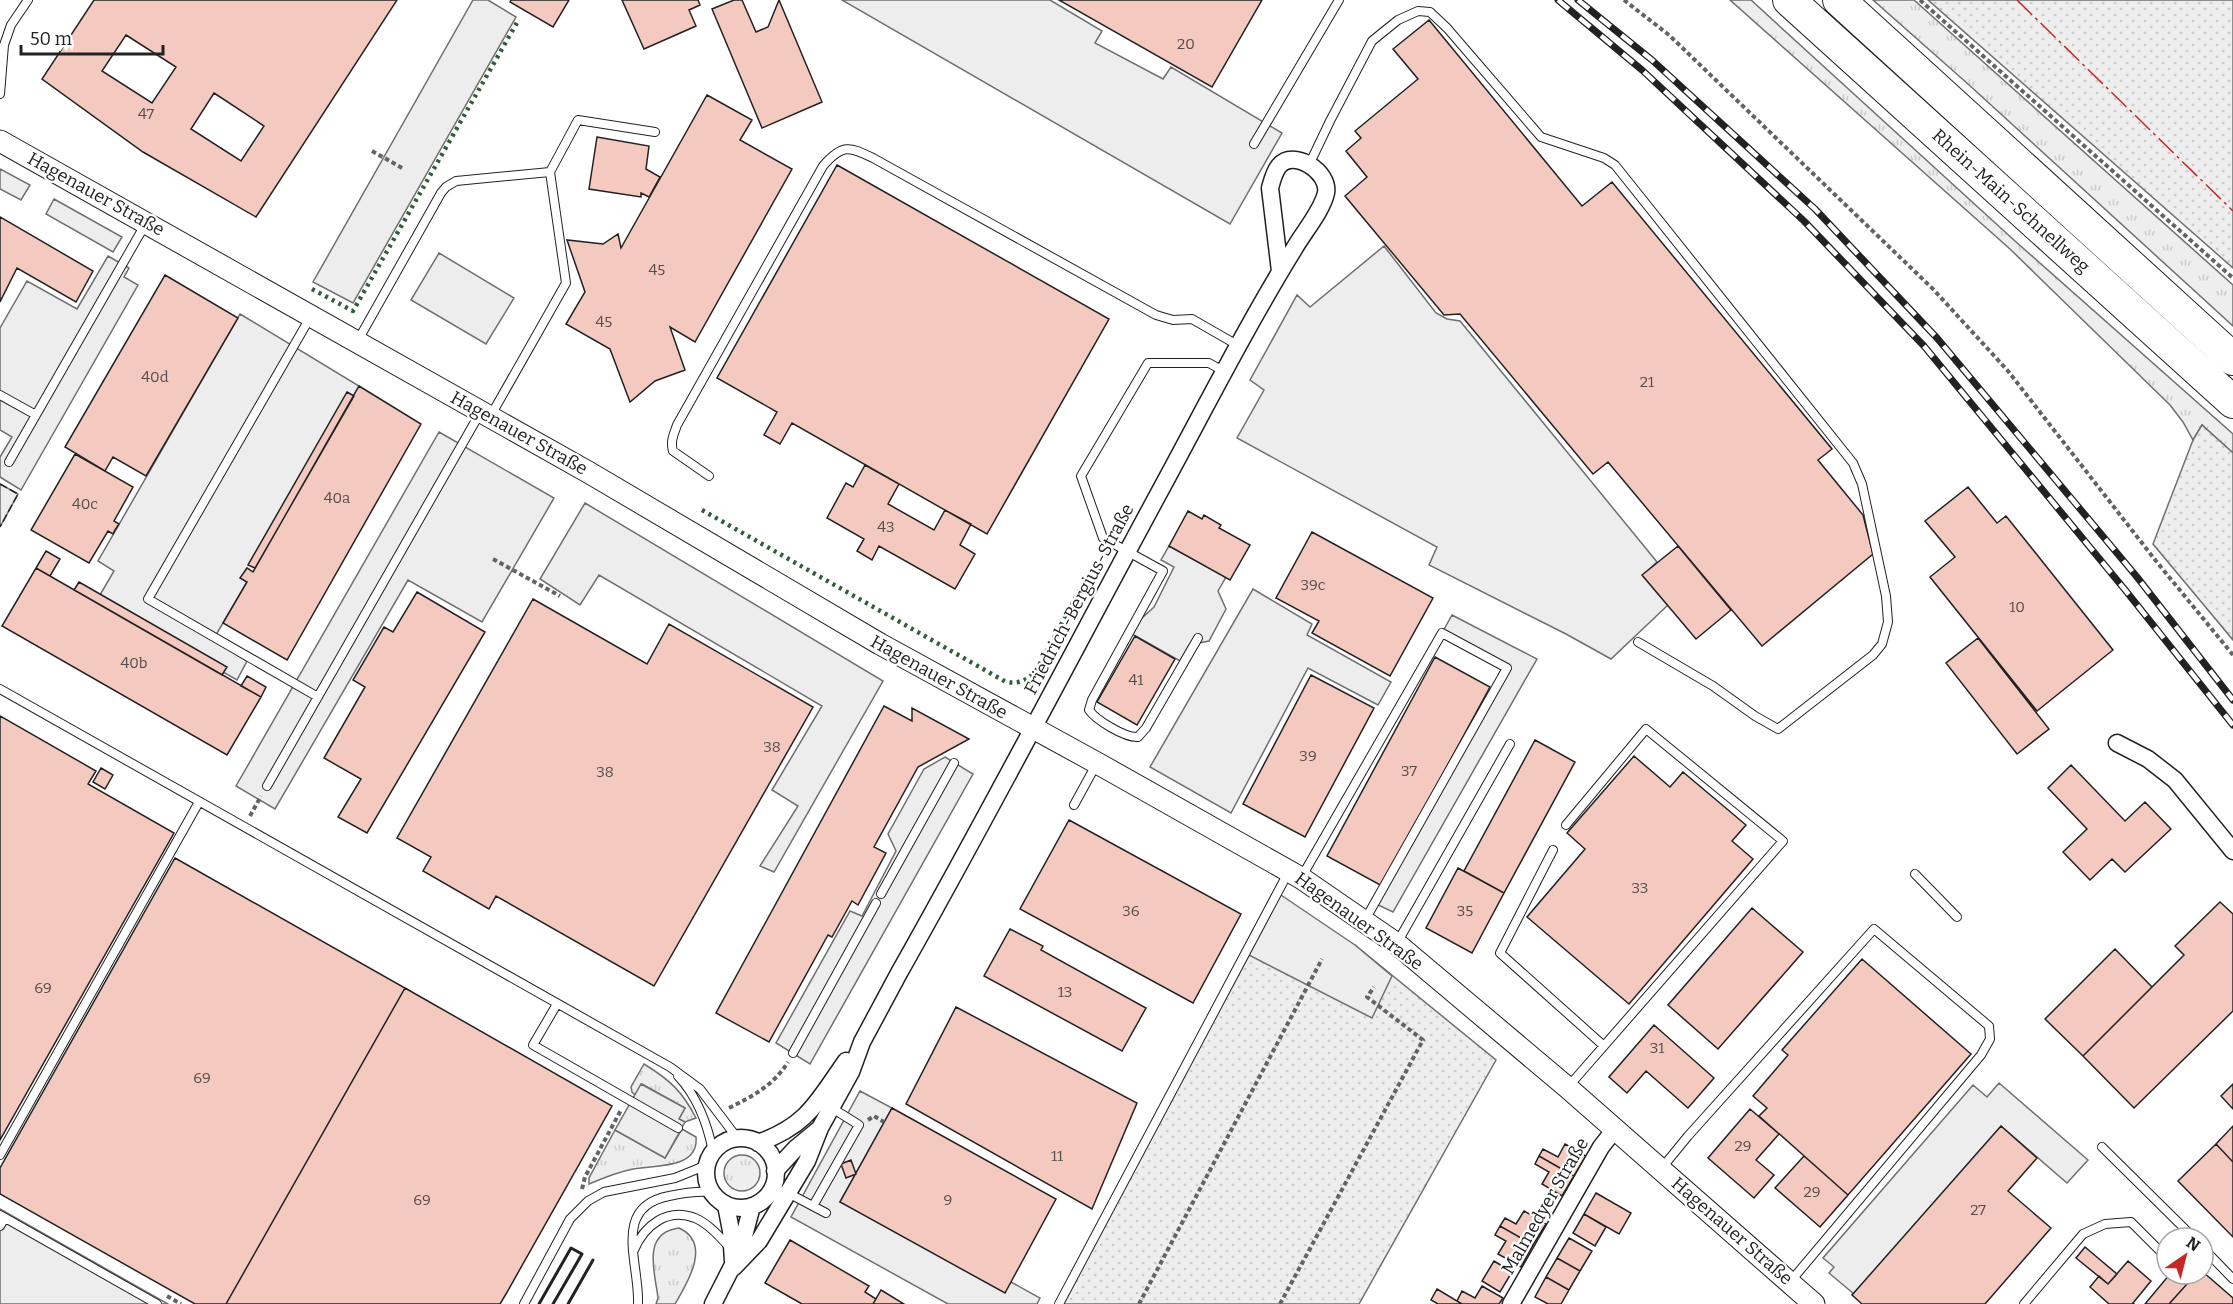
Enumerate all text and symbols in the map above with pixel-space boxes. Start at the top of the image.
scale bar [21,18,164,56]
text: 50 m [30,28,72,50]
house number: 20 [1177,35,1195,53]
house number: 47 [138,105,155,123]
street label: Rhein-Main-Schnellweg [1928,124,2094,278]
street label: Hagenauer Straße [24,147,168,241]
house number: 45 [649,261,665,279]
house number: 45 [596,313,612,331]
house number: 40d [141,368,169,386]
house number: 21 [1640,373,1654,391]
street label: Hagenauer Straße [447,386,591,480]
house number: 40a [324,489,350,507]
house number: 40c [72,495,98,513]
street label: Friedrich-Bergius-Straße [1019,500,1139,698]
house number: 43 [877,518,895,536]
house number: 39c [1300,576,1326,594]
house number: 10 [2009,598,2025,616]
street label: Hagenauer Straße [867,630,1011,724]
house number: 40b [120,654,148,672]
house number: 41 [1129,671,1143,689]
house number: 38 [763,738,781,756]
house number: 39 [1299,747,1317,765]
house number: 37 [1401,762,1418,780]
house number: 38 [596,763,614,781]
street label: Hagenauer Straße [1291,867,1427,975]
house number: 33 [1632,879,1648,897]
house number: 36 [1122,902,1140,920]
house number: 35 [1457,902,1473,920]
house number: 69 [34,979,52,997]
house number: 13 [1058,983,1072,1001]
house number: 31 [1650,1039,1664,1057]
house number: 69 [193,1069,211,1087]
street label: Malmedyer Straße [1497,1134,1593,1278]
house number: 29 [1735,1137,1751,1155]
house number: 11 [1051,1147,1063,1165]
street label: Hagenauer Straße [1667,1172,1797,1290]
house number: 29 [1804,1183,1820,1201]
house number: 69 [413,1191,431,1209]
house number: 9 [944,1191,952,1209]
house number: 27 [1970,1201,1986,1219]
north arrow [2155,1226,2215,1286]
text: N [2183,1233,2204,1255]

